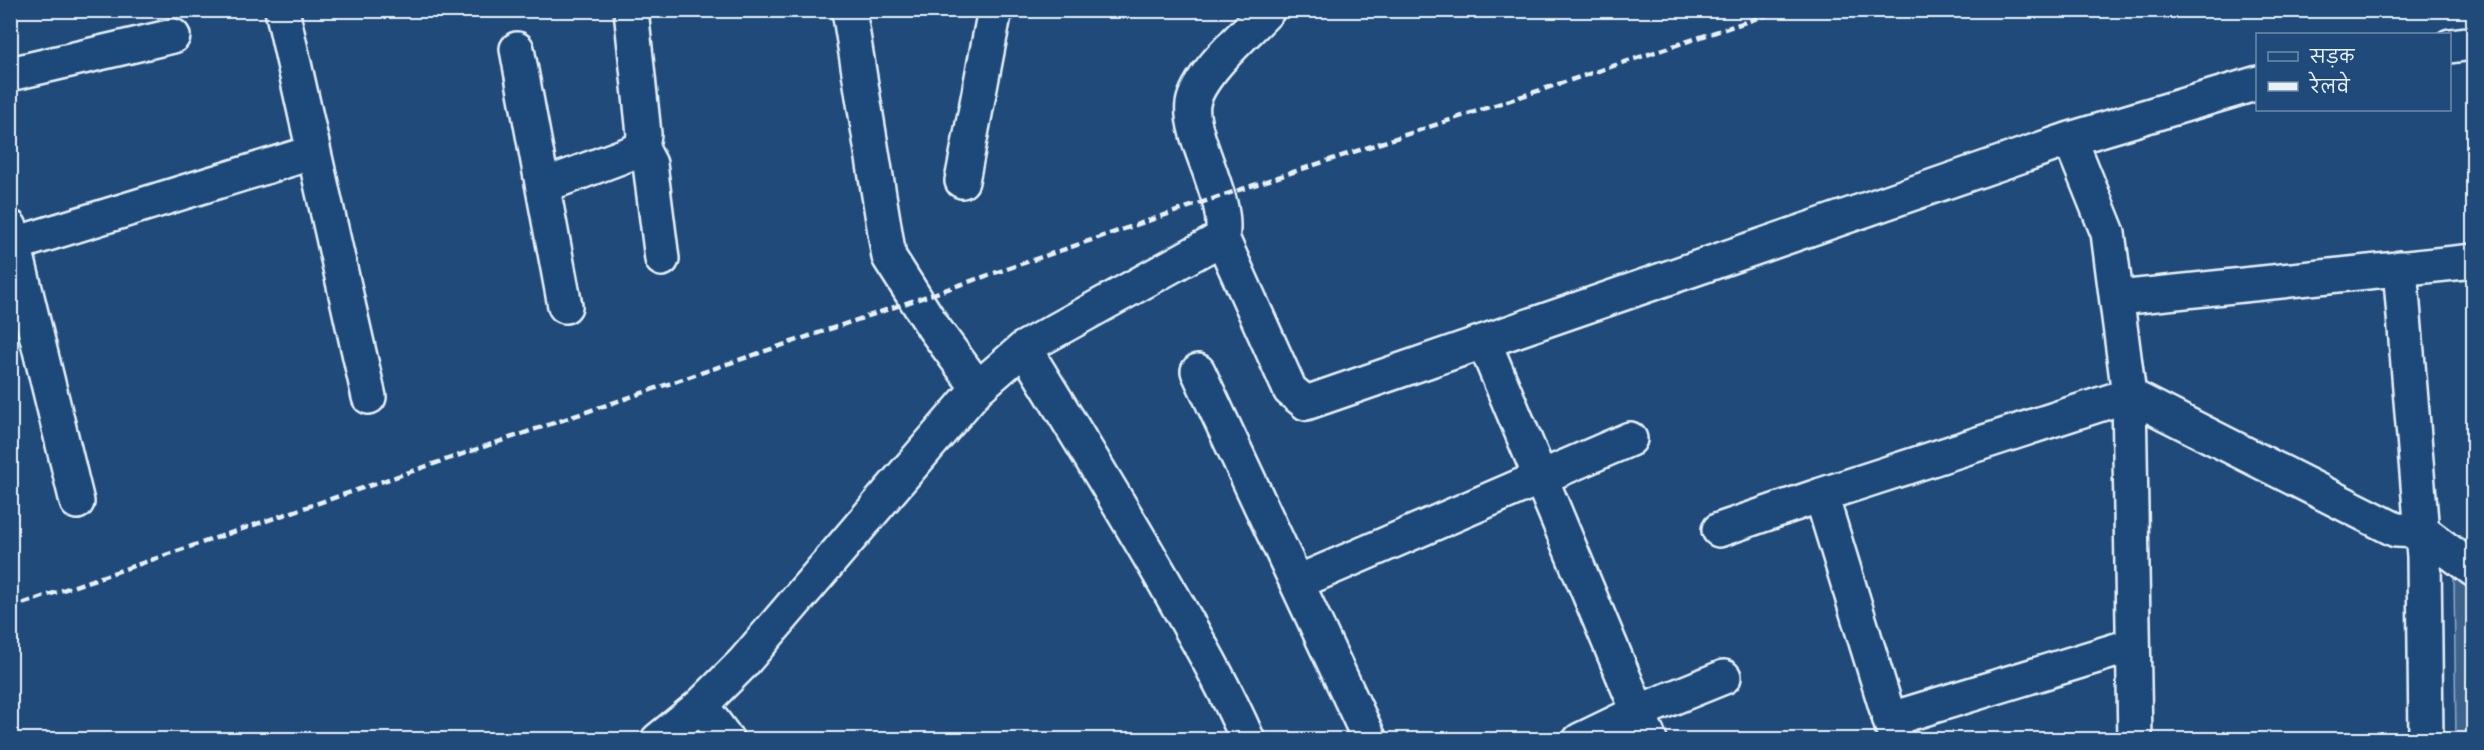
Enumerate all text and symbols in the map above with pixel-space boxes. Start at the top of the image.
legend [2256,33,2451,111]
text: सड़क [2309,45,2355,68]
text: रेलवे [2308,71,2351,98]

